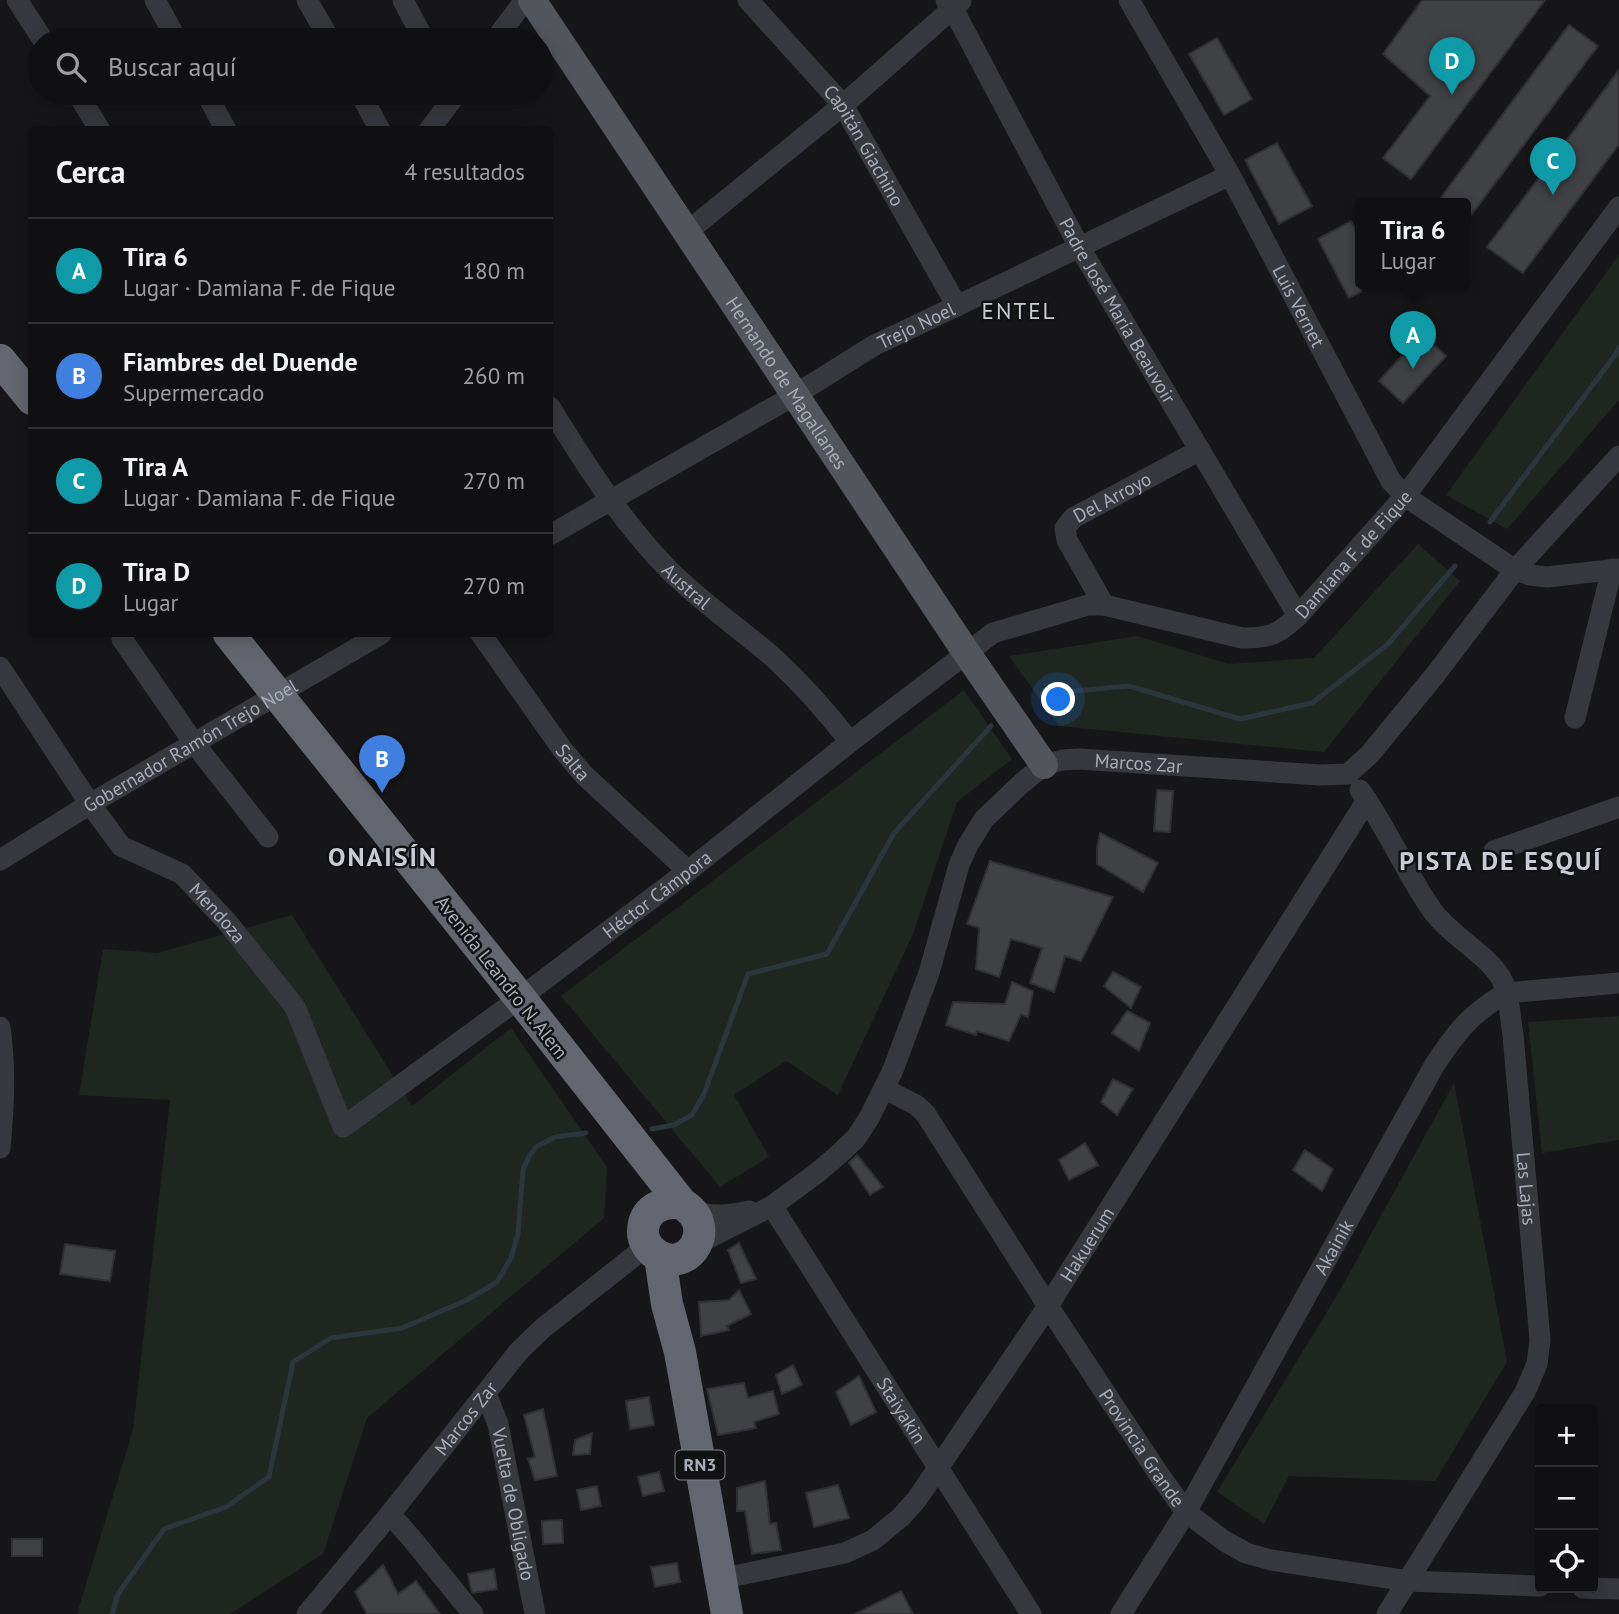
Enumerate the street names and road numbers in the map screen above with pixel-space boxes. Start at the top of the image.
street label: Capitán Giachino [818,80,910,210]
street label: Padre José María Beauvoir [1054,214,1182,408]
street label: Luis Vernet [1267,261,1331,352]
street label: Hernando de Magallanes [721,292,853,474]
street label: Trejo Noel [873,296,959,354]
street label: Del Arroyo [1069,466,1155,528]
street label: Damiana F. de Fique [1290,485,1417,623]
street label: Austral [657,558,716,614]
street label: Gobernador Ramón Trejo Noel [78,673,302,817]
street label: Salta [551,739,596,786]
street label: Marcos Zar [1094,748,1184,778]
street label: Héctor Cámpora [598,845,716,943]
street label: Mendoza [184,878,251,948]
street label: Avenida Leandro N. Alem [431,890,573,1064]
street label: Las Lajas [1511,1151,1542,1226]
street label: Hakuerum [1054,1203,1119,1286]
street label: Akainik [1308,1215,1358,1279]
street label: Staiyakin [872,1373,932,1448]
street label: Marcos Zar [429,1376,503,1460]
street label: Provincia Grande [1094,1384,1190,1512]
street label: Vuelta de Obligado [487,1425,540,1583]
road number: RN3 [676,1450,724,1480]

